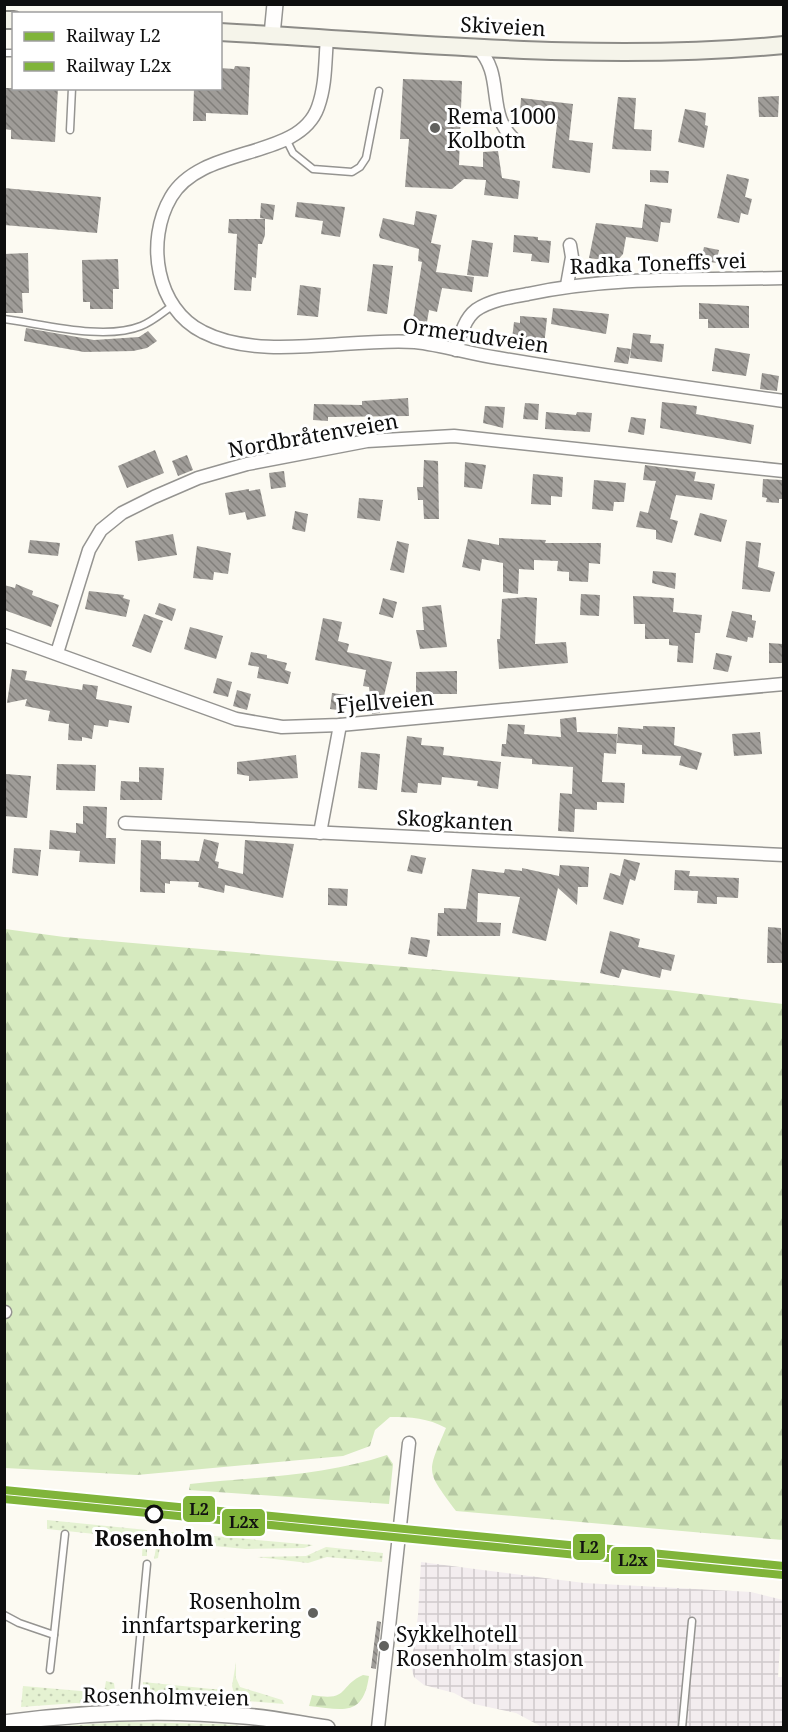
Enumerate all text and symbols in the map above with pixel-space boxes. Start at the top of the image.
street label: Skiveien [460,10,546,42]
legend [12,12,222,90]
text: Railway L2 [66,23,161,47]
text: Railway L2x [66,53,172,77]
place label: Rema 1000 Kolbotn [447,102,556,154]
marker: Rema 1000 Kolbotn [428,121,442,135]
street label: Radka Toneffs vei [569,246,747,280]
street label: Ormerudveien [401,311,551,359]
street label: Nordbråtenveien [226,406,400,464]
street label: Fjellveien [335,683,435,719]
street label: Skogkanten [396,803,514,837]
line badge: L2 [182,1495,216,1523]
text: L2 [189,1498,209,1520]
marker: Rosenholm [145,1505,163,1523]
line badge: L2x [221,1508,266,1537]
text: L2x [229,1511,260,1533]
place label: Rosenholm [95,1524,214,1552]
line badge: L2 [572,1533,606,1561]
text: L2 [579,1536,599,1558]
line badge: L2x [610,1546,656,1575]
text: L2x [618,1549,649,1571]
place label: Rosenholm innfartsparkering [122,1587,302,1639]
marker: Rosenholm innfartsparkering [306,1606,320,1620]
place label: Sykkelhotell Rosenholm stasjon [396,1620,584,1672]
marker: Sykkelhotell Rosenholm stasjon [377,1639,391,1653]
street label: Rosenholmveien [82,1681,250,1711]

